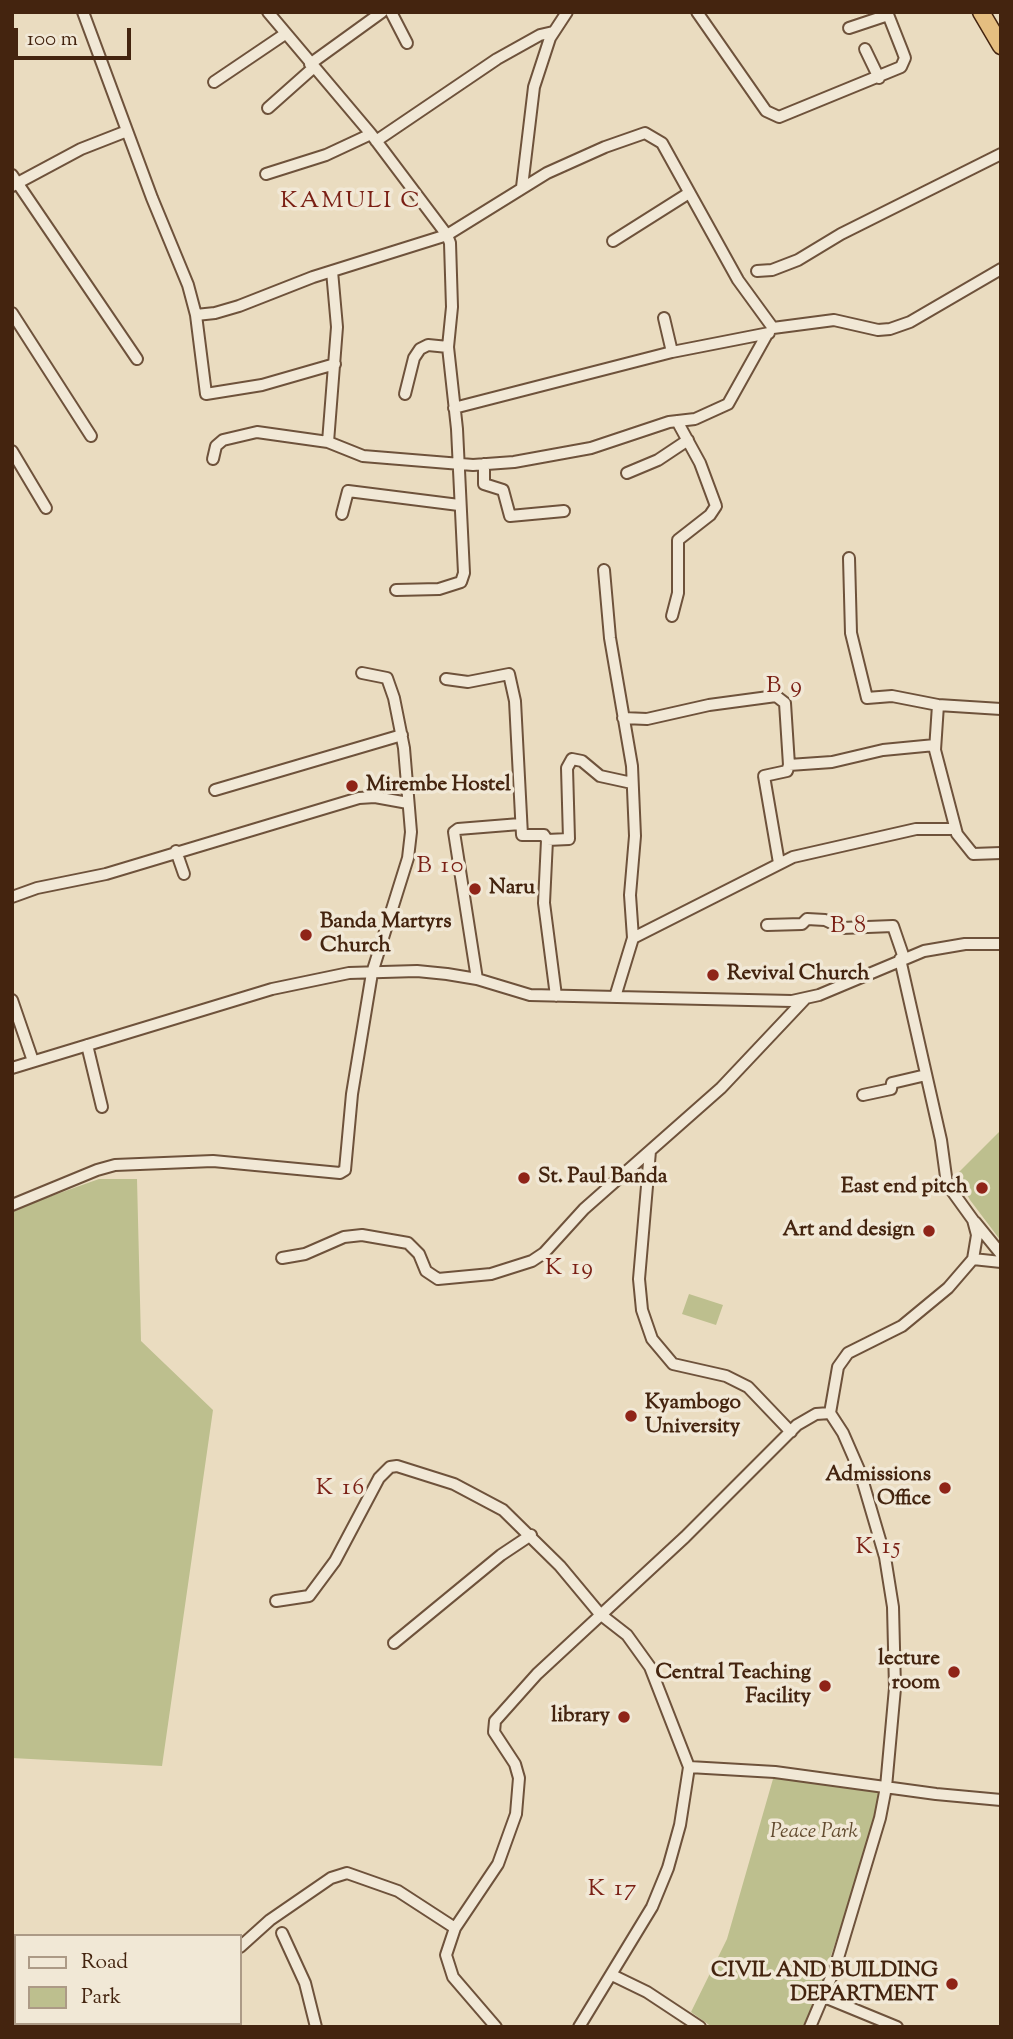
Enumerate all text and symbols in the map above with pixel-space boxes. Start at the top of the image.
scale bar [18,14,135,58]
text: 100 m [27,25,78,55]
district label: KAMULI C [281,189,421,217]
district label: B 9 [766,674,804,702]
place label: Mirembe Hostel [366,773,511,799]
marker: Mirembe Hostel [344,778,360,794]
district label: B 10 [417,854,465,882]
place label: Naru [489,876,535,902]
marker: Naru [467,881,483,897]
place label: Banda Martyrs Church [320,910,451,960]
district label: B 8 [830,914,868,942]
marker: Banda Martyrs Church [298,927,314,943]
place label: Revival Church [727,962,870,988]
marker: Revival Church [705,967,721,983]
place label: St. Paul Banda [538,1165,667,1191]
marker: St. Paul Banda [516,1170,532,1186]
place label: East end pitch [841,1175,968,1201]
marker: East end pitch [974,1180,990,1196]
place label: Art and design [782,1218,915,1244]
marker: Art and design [921,1223,937,1239]
district label: K 19 [545,1256,595,1284]
place label: Kyambogo University [645,1391,741,1441]
marker: Kyambogo University [623,1408,639,1424]
place label: Admissions Office [825,1463,931,1513]
district label: K 16 [316,1476,366,1504]
marker: Admissions Office [937,1480,953,1496]
district label: K 15 [856,1535,902,1563]
place label: lecture room [878,1647,940,1697]
place label: Central Teaching Facility [655,1661,811,1711]
marker: lecture room [946,1664,962,1680]
marker: Central Teaching Facility [817,1678,833,1694]
place label: library [551,1704,610,1730]
marker: library [616,1709,632,1725]
park label: Peace Park [770,1820,858,1846]
district label: K 17 [588,1877,638,1905]
legend [14,1934,242,2025]
text: Road [81,1948,128,1978]
place label: CIVIL AND BUILDING DEPARTMENT [711,1959,938,2009]
marker: CIVIL AND BUILDING DEPARTMENT [944,1976,960,1992]
text: Park [81,1983,121,2013]

